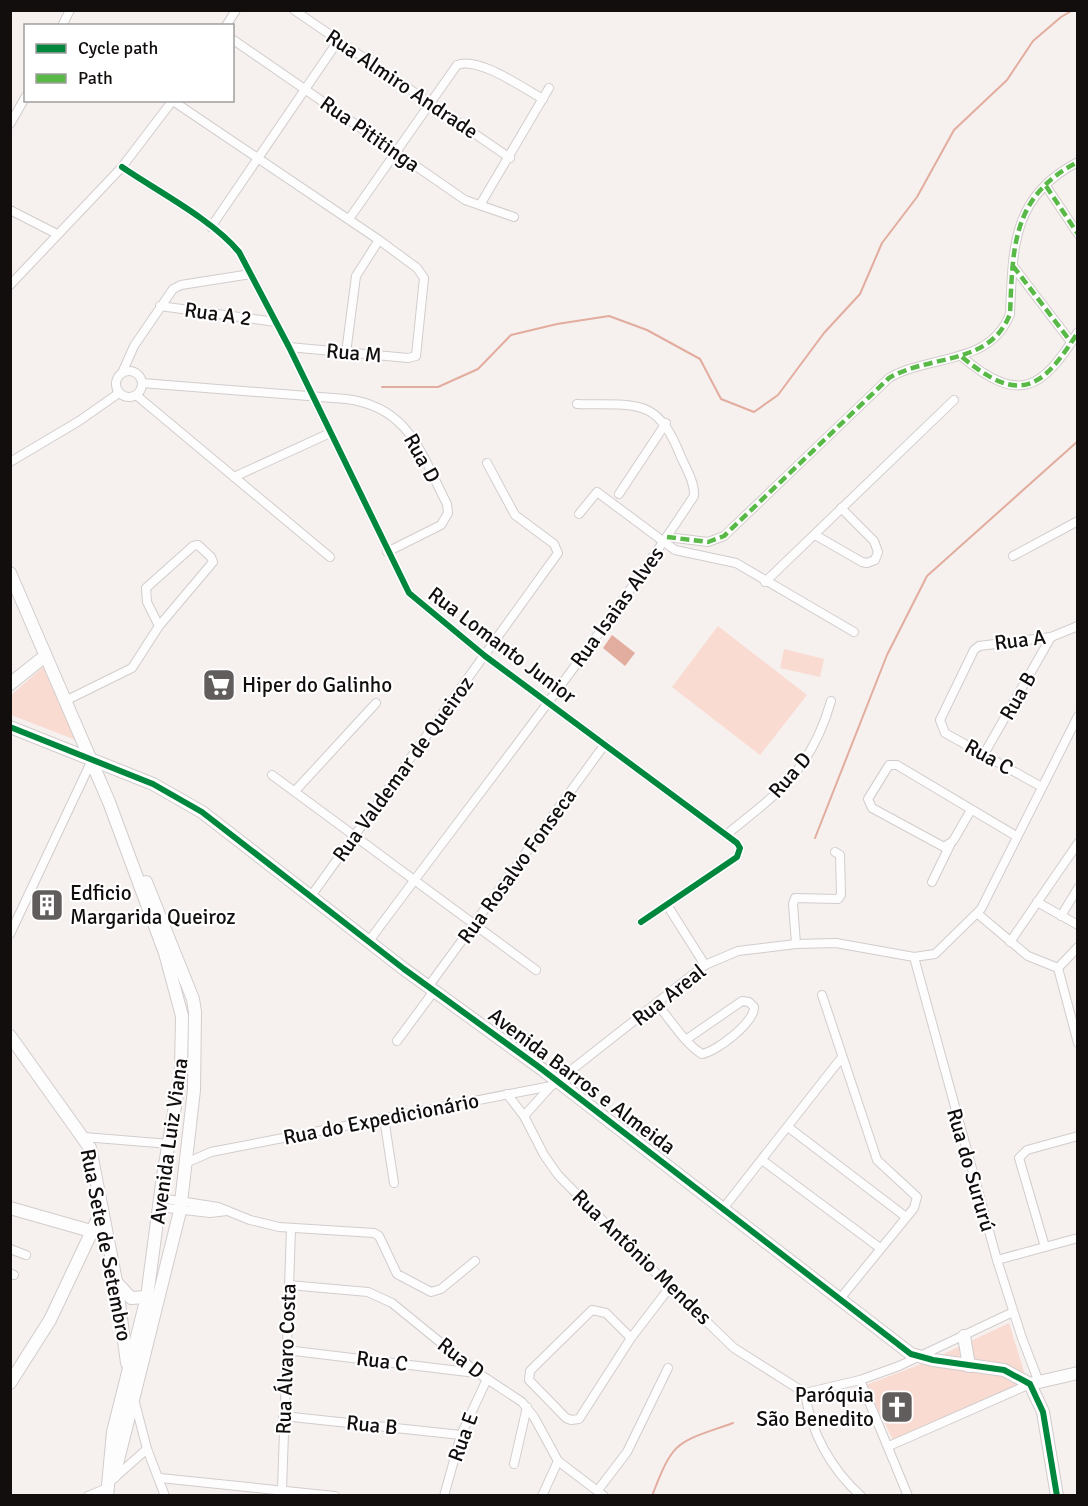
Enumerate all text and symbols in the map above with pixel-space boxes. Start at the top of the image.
street label: Rua Almiro Andrade [321,23,483,145]
legend [24,24,234,102]
text: Cycle path [78,37,158,59]
text: Path [78,67,113,89]
street label: Rua Pititinga [315,90,425,178]
street label: Rua A 2 [183,296,253,332]
street label: Rua M [325,338,383,368]
street label: Rua D [398,429,446,487]
street label: Rua Isaias Alves [565,542,669,672]
street label: Rua Lomanto Junior [423,581,581,709]
street label: Rua A [993,624,1047,656]
supermarket icon: Hiper do Galinho [201,667,237,703]
street label: Rua B [994,667,1042,725]
street label: Rua Valdemar de Queiroz [327,671,479,867]
place label: Hiper do Galinho [242,672,392,698]
street label: Rua C [960,733,1018,781]
street label: Rua D [763,747,817,803]
street label: Rua Rosalvo Fonseca [452,783,582,949]
place label: Edficio Margarida Queiroz [70,880,236,930]
building icon: Edficio Margarida Queiroz [29,887,65,923]
street label: Rua Areal [627,958,711,1032]
street label: Avenida Barros e Almeida [483,1002,681,1160]
street label: Avenida Luiz Viana [144,1056,194,1226]
street label: Rua do Expedicionário [281,1087,481,1151]
street label: Rua do Sururú [941,1105,1001,1235]
street label: Rua Sete de Setembro [75,1147,137,1343]
street label: Rua Antônio Mendes [567,1184,717,1330]
street label: Rua Álvaro Costa [270,1283,302,1435]
street label: Rua D [432,1332,490,1384]
street label: Rua C [355,1345,409,1377]
place label: Paróquia São Benedito [756,1382,874,1432]
church icon: Paróquia São Benedito [879,1389,915,1425]
street label: Rua B [345,1409,399,1441]
street label: Rua E [442,1409,484,1465]

